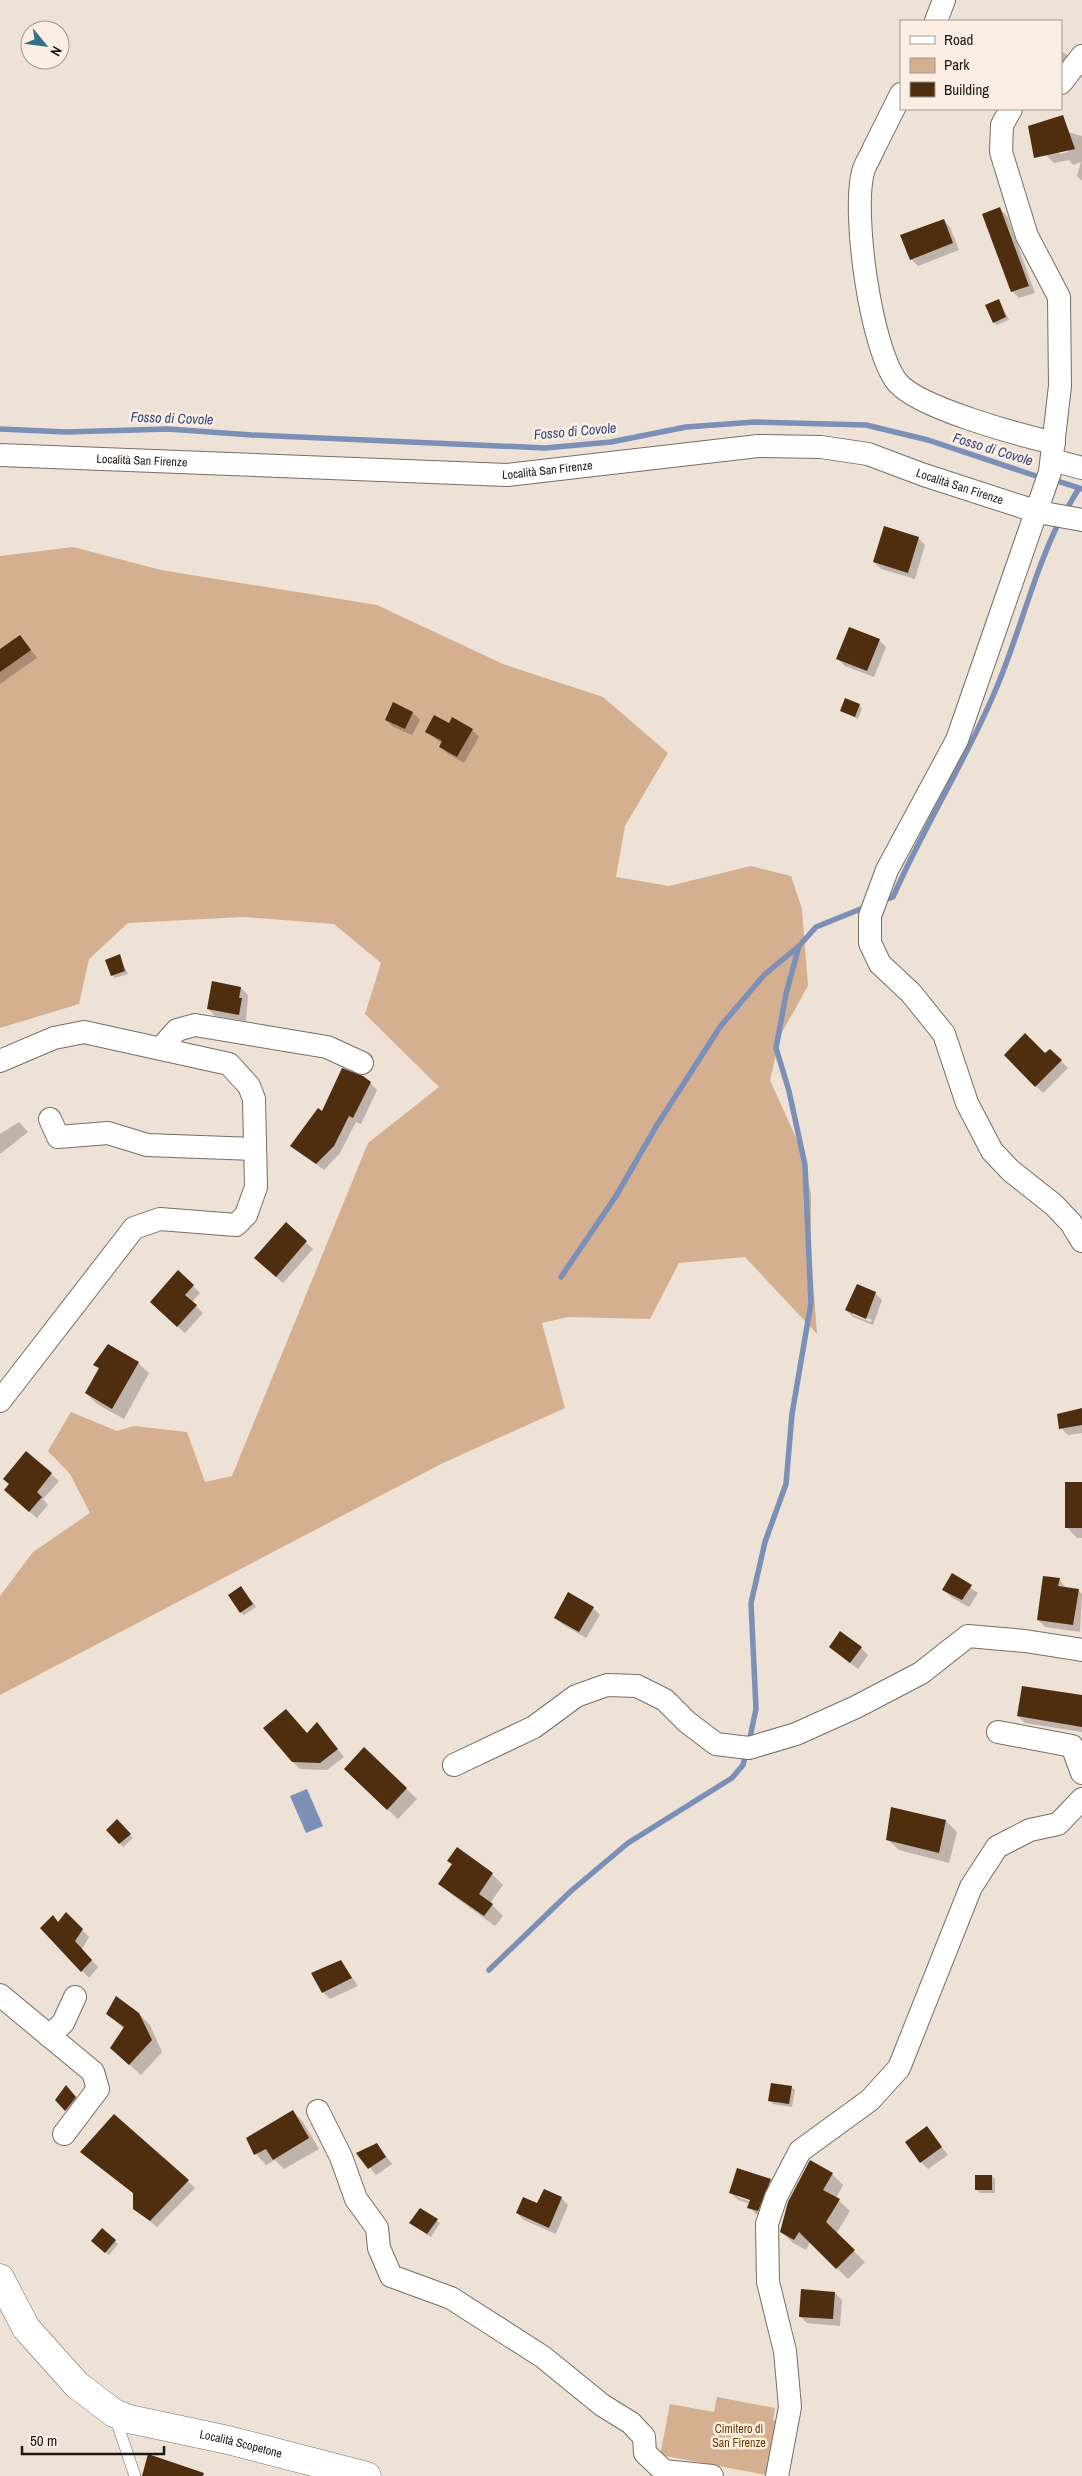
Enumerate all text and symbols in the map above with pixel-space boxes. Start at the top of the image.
north arrow [20,20,70,70]
legend [900,20,1062,110]
text: Road [944,29,973,50]
text: N [46,43,66,59]
text: Park [944,54,970,75]
text: Building [944,79,989,100]
water label: Fosso di Covole [130,408,214,428]
water label: Fosso di Covole [533,418,617,444]
water label: Fosso di Covole [951,428,1035,470]
street label: Località San Firenze [96,451,188,470]
street label: Località San Firenze [502,457,593,483]
street label: Località San Firenze [914,465,1006,508]
park label: Cimitero di San Firenze [712,2421,766,2451]
scale bar [22,2424,165,2456]
street label: Località Scopetone [198,2426,284,2462]
text: 50 m [30,2430,57,2451]

